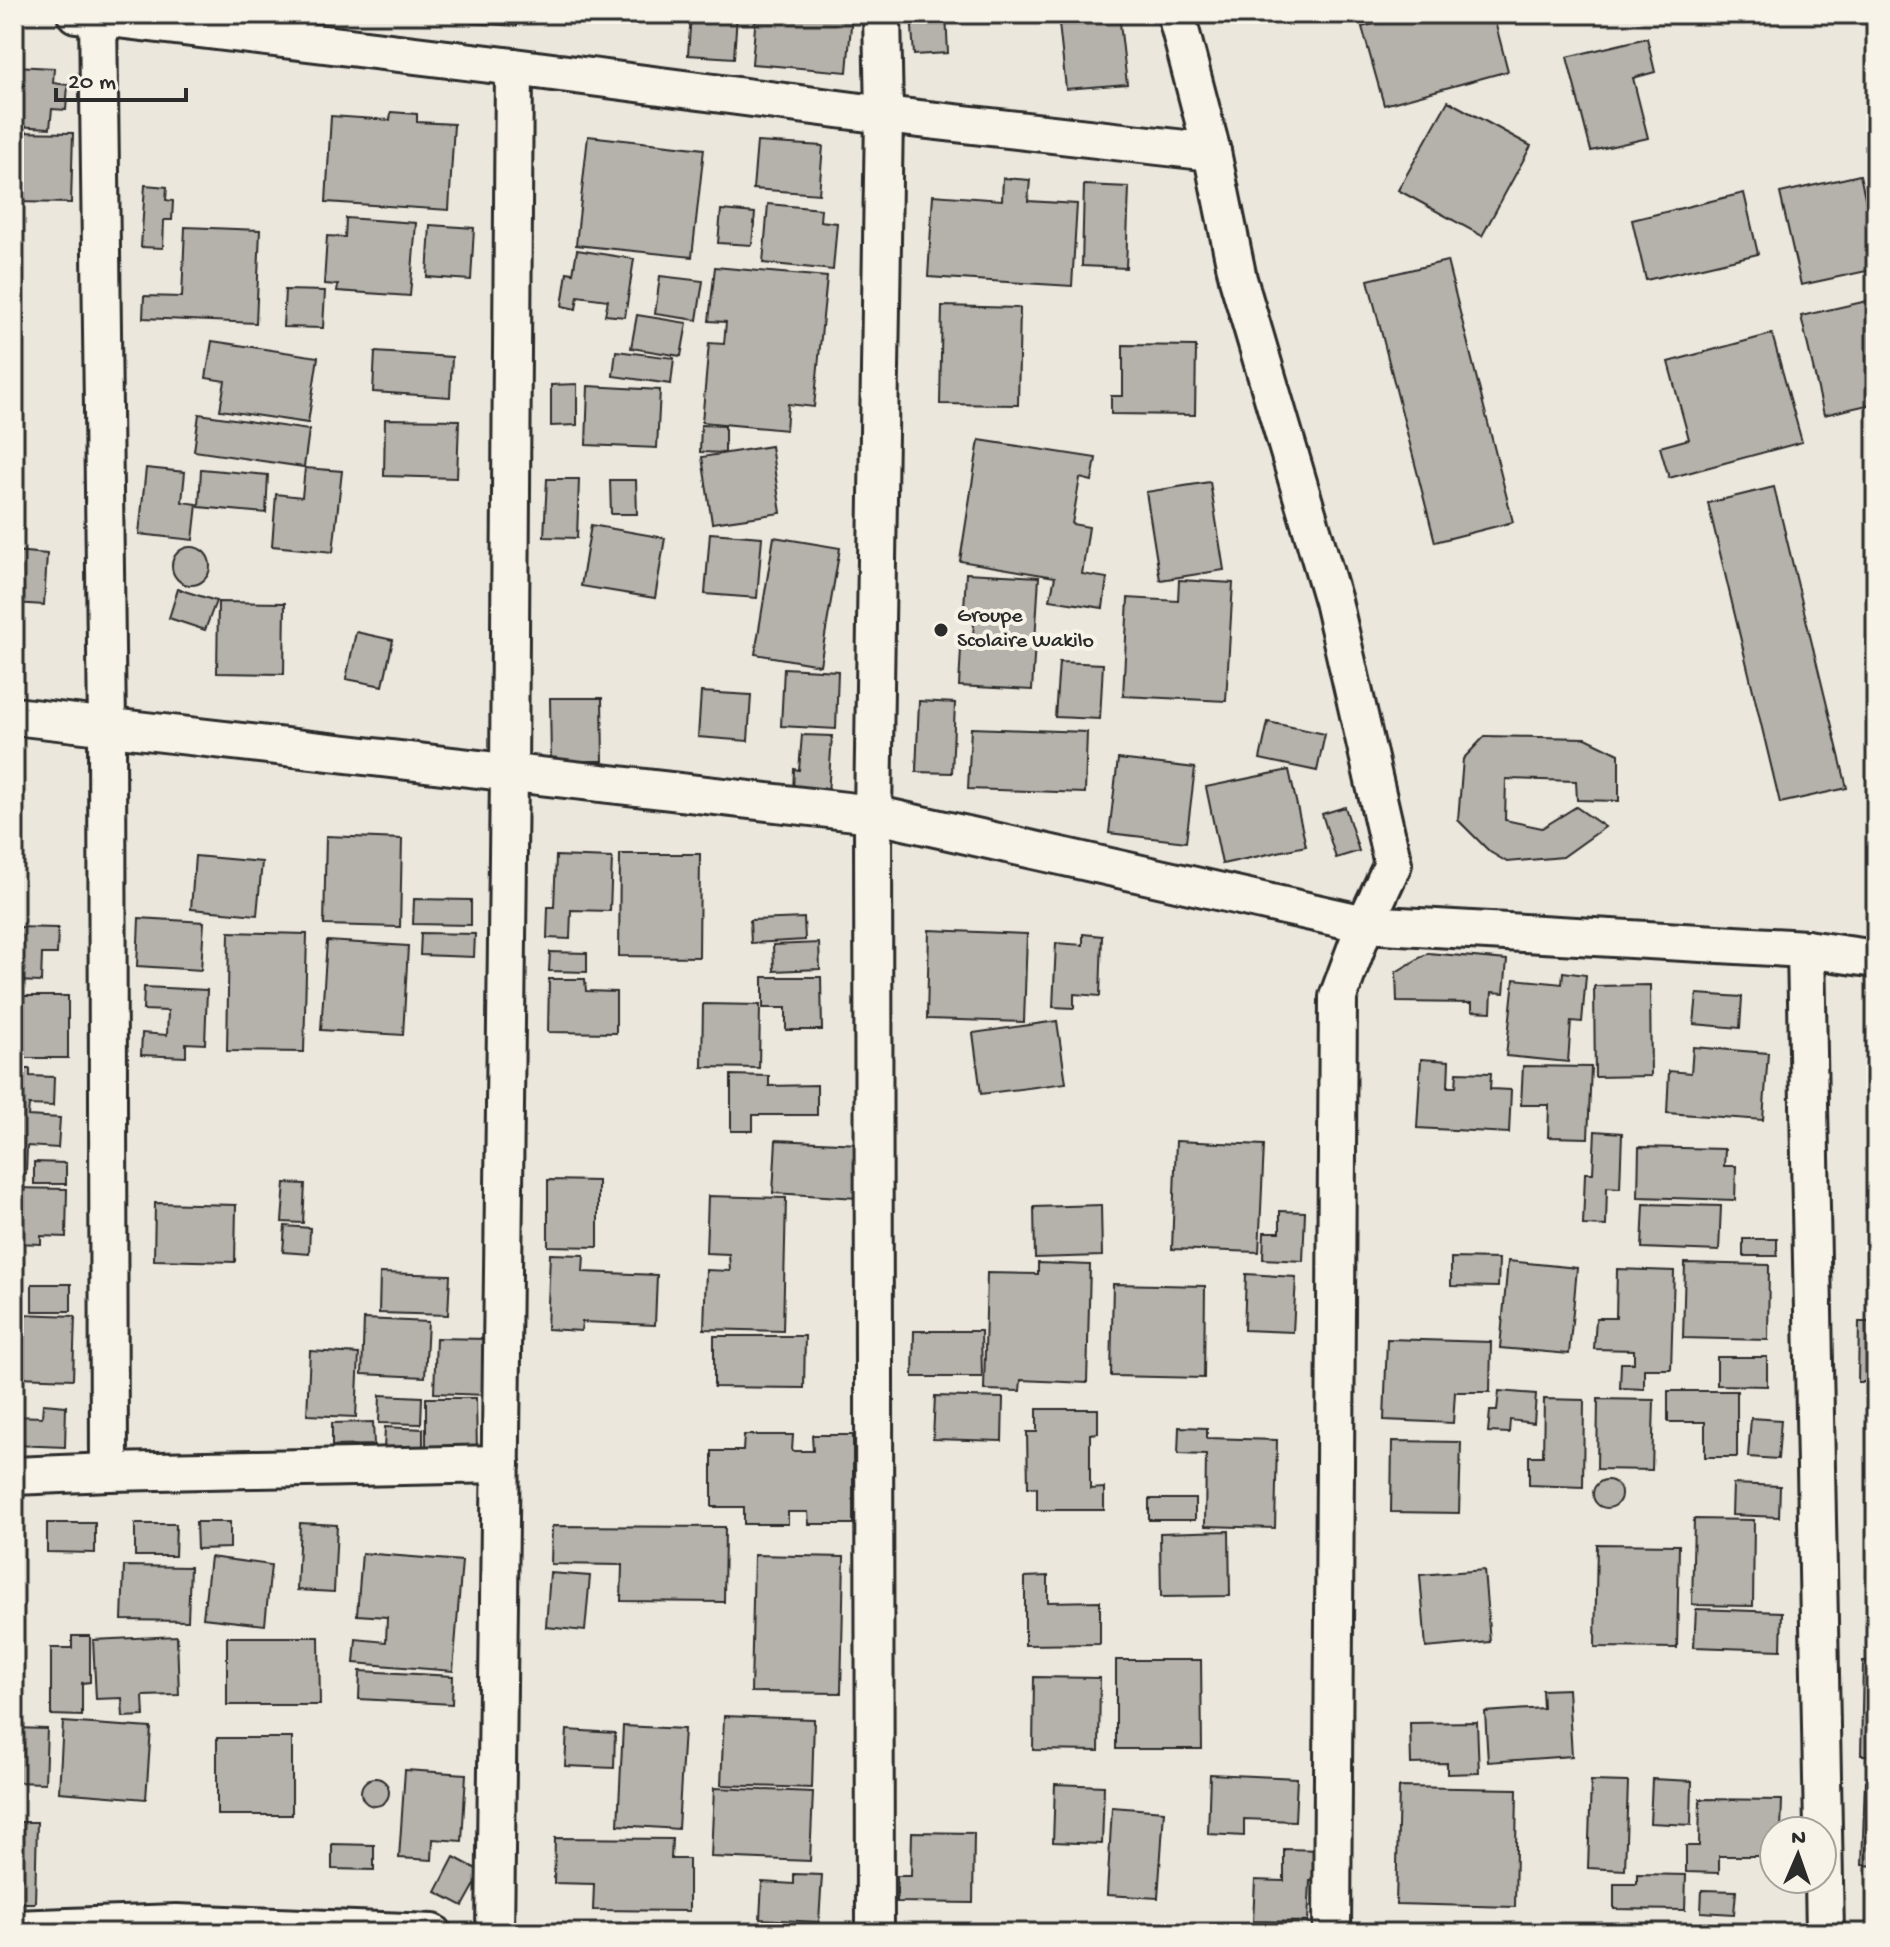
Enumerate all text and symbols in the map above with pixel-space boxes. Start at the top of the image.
scale bar [56,52,186,102]
text: 20 m [68,69,116,98]
place label: Groupe Scolaire Wakilo [957,604,1094,655]
marker: Groupe Scolaire Wakilo [932,621,950,639]
north arrow [1758,1815,1838,1895]
text: N [1791,1826,1806,1852]

